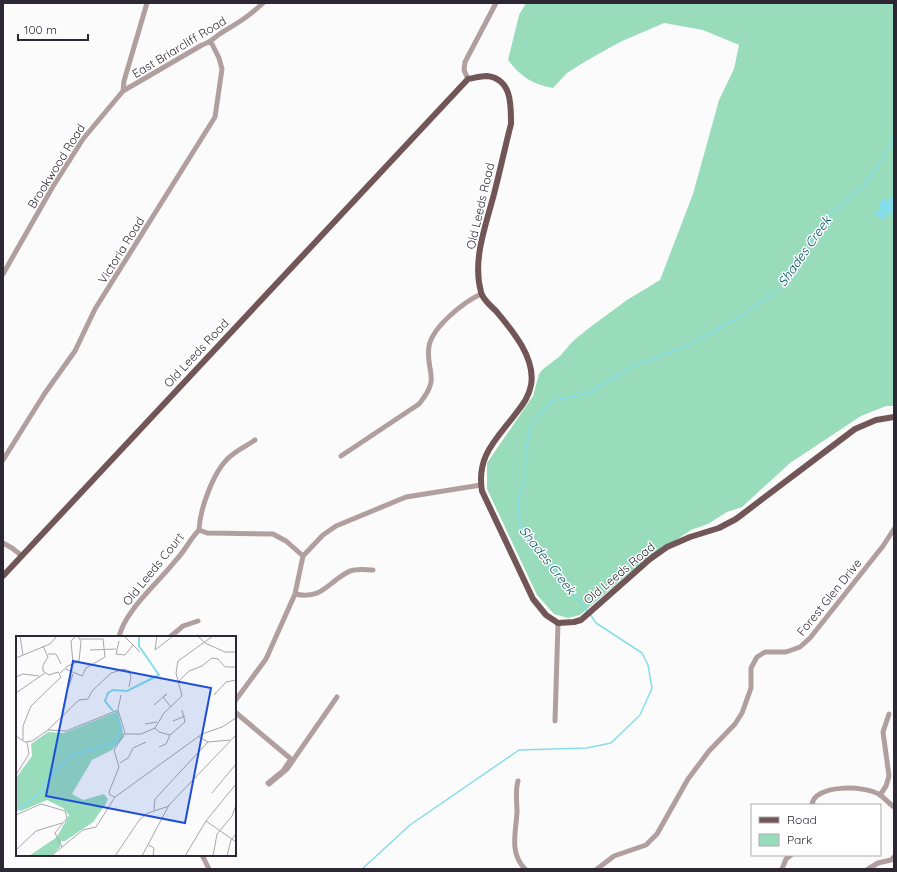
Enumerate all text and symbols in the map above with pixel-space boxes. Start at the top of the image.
street label: East Briarcliff Road [129,13,229,81]
scale bar [18,16,88,42]
text: 100 m [24,22,57,37]
street label: Brookwood Road [24,121,88,211]
street label: Old Leeds Road [463,161,497,251]
water label: Shades Creek [774,212,835,289]
street label: Victoria Road [95,214,147,286]
street label: Old Leeds Road [160,316,232,390]
water label: Shades Creek [516,523,580,598]
street label: Old Leeds Court [119,530,187,608]
street label: Old Leeds Road [580,539,658,607]
street label: Forest Glen Drive [793,555,865,639]
inset map [16,636,236,856]
legend [751,804,881,856]
text: Road [787,812,817,827]
text: Park [787,832,812,847]

